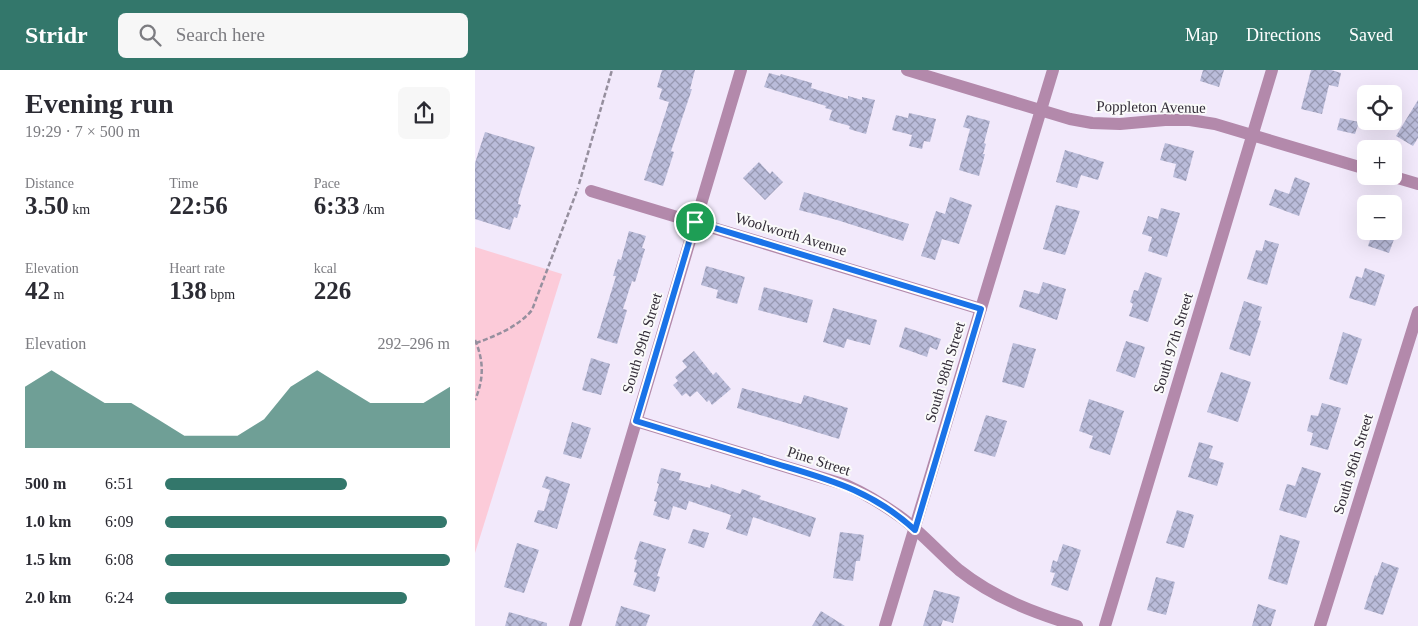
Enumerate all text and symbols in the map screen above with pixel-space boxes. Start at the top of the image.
search box [118,13,468,58]
icon: search [136,21,164,49]
text: Stridr [25,22,88,48]
text: Search here [176,24,265,45]
text: Map [1185,25,1218,45]
text: Directions [1246,25,1321,45]
text: Saved [1349,25,1393,45]
map controls [1357,85,1402,240]
button: locate [1357,85,1402,130]
button: share [398,87,450,139]
text: Evening run [25,88,174,119]
street label: Poppleton Avenue [1096,98,1206,116]
text: 19:29 · 7 × 500 m [25,123,140,140]
button: + [1357,140,1402,185]
text: Distance [25,176,74,191]
text: Time [169,176,198,191]
text: Pace [314,176,340,191]
text: 3.50 [25,192,69,219]
text: 22:56 [169,192,228,219]
text: 6:33 [314,192,359,219]
button: − [1357,195,1402,240]
pin [674,201,716,243]
text: km [69,202,90,217]
text: /km [359,202,385,217]
icon: arrive [681,208,709,236]
street label: Woolworth Avenue [733,209,849,259]
text: Elevation [25,261,79,276]
text: Heart rate [169,261,225,276]
text: kcal [314,261,337,276]
text: 42 [25,277,50,304]
text: 138 [169,277,207,304]
text: 226 [314,277,351,304]
text: m [50,287,64,302]
text: bpm [207,287,235,302]
street label: South 99th Street [619,290,665,395]
street label: South 97th Street [1150,290,1196,395]
street label: South 98th Street [922,319,968,424]
text: Elevation [25,335,86,352]
text: 292–296 m [378,335,450,352]
street label: South 96th Street [1330,411,1376,516]
street label: Pine Street [785,443,853,479]
text: 500 m [25,475,66,492]
text: 6:51 [105,475,133,492]
text: 1.0 km [25,513,71,530]
text: 6:09 [105,513,133,530]
text: 1.5 km [25,551,71,568]
text: 6:08 [105,551,133,568]
text: 2.0 km [25,589,71,606]
text: 6:24 [105,589,133,606]

